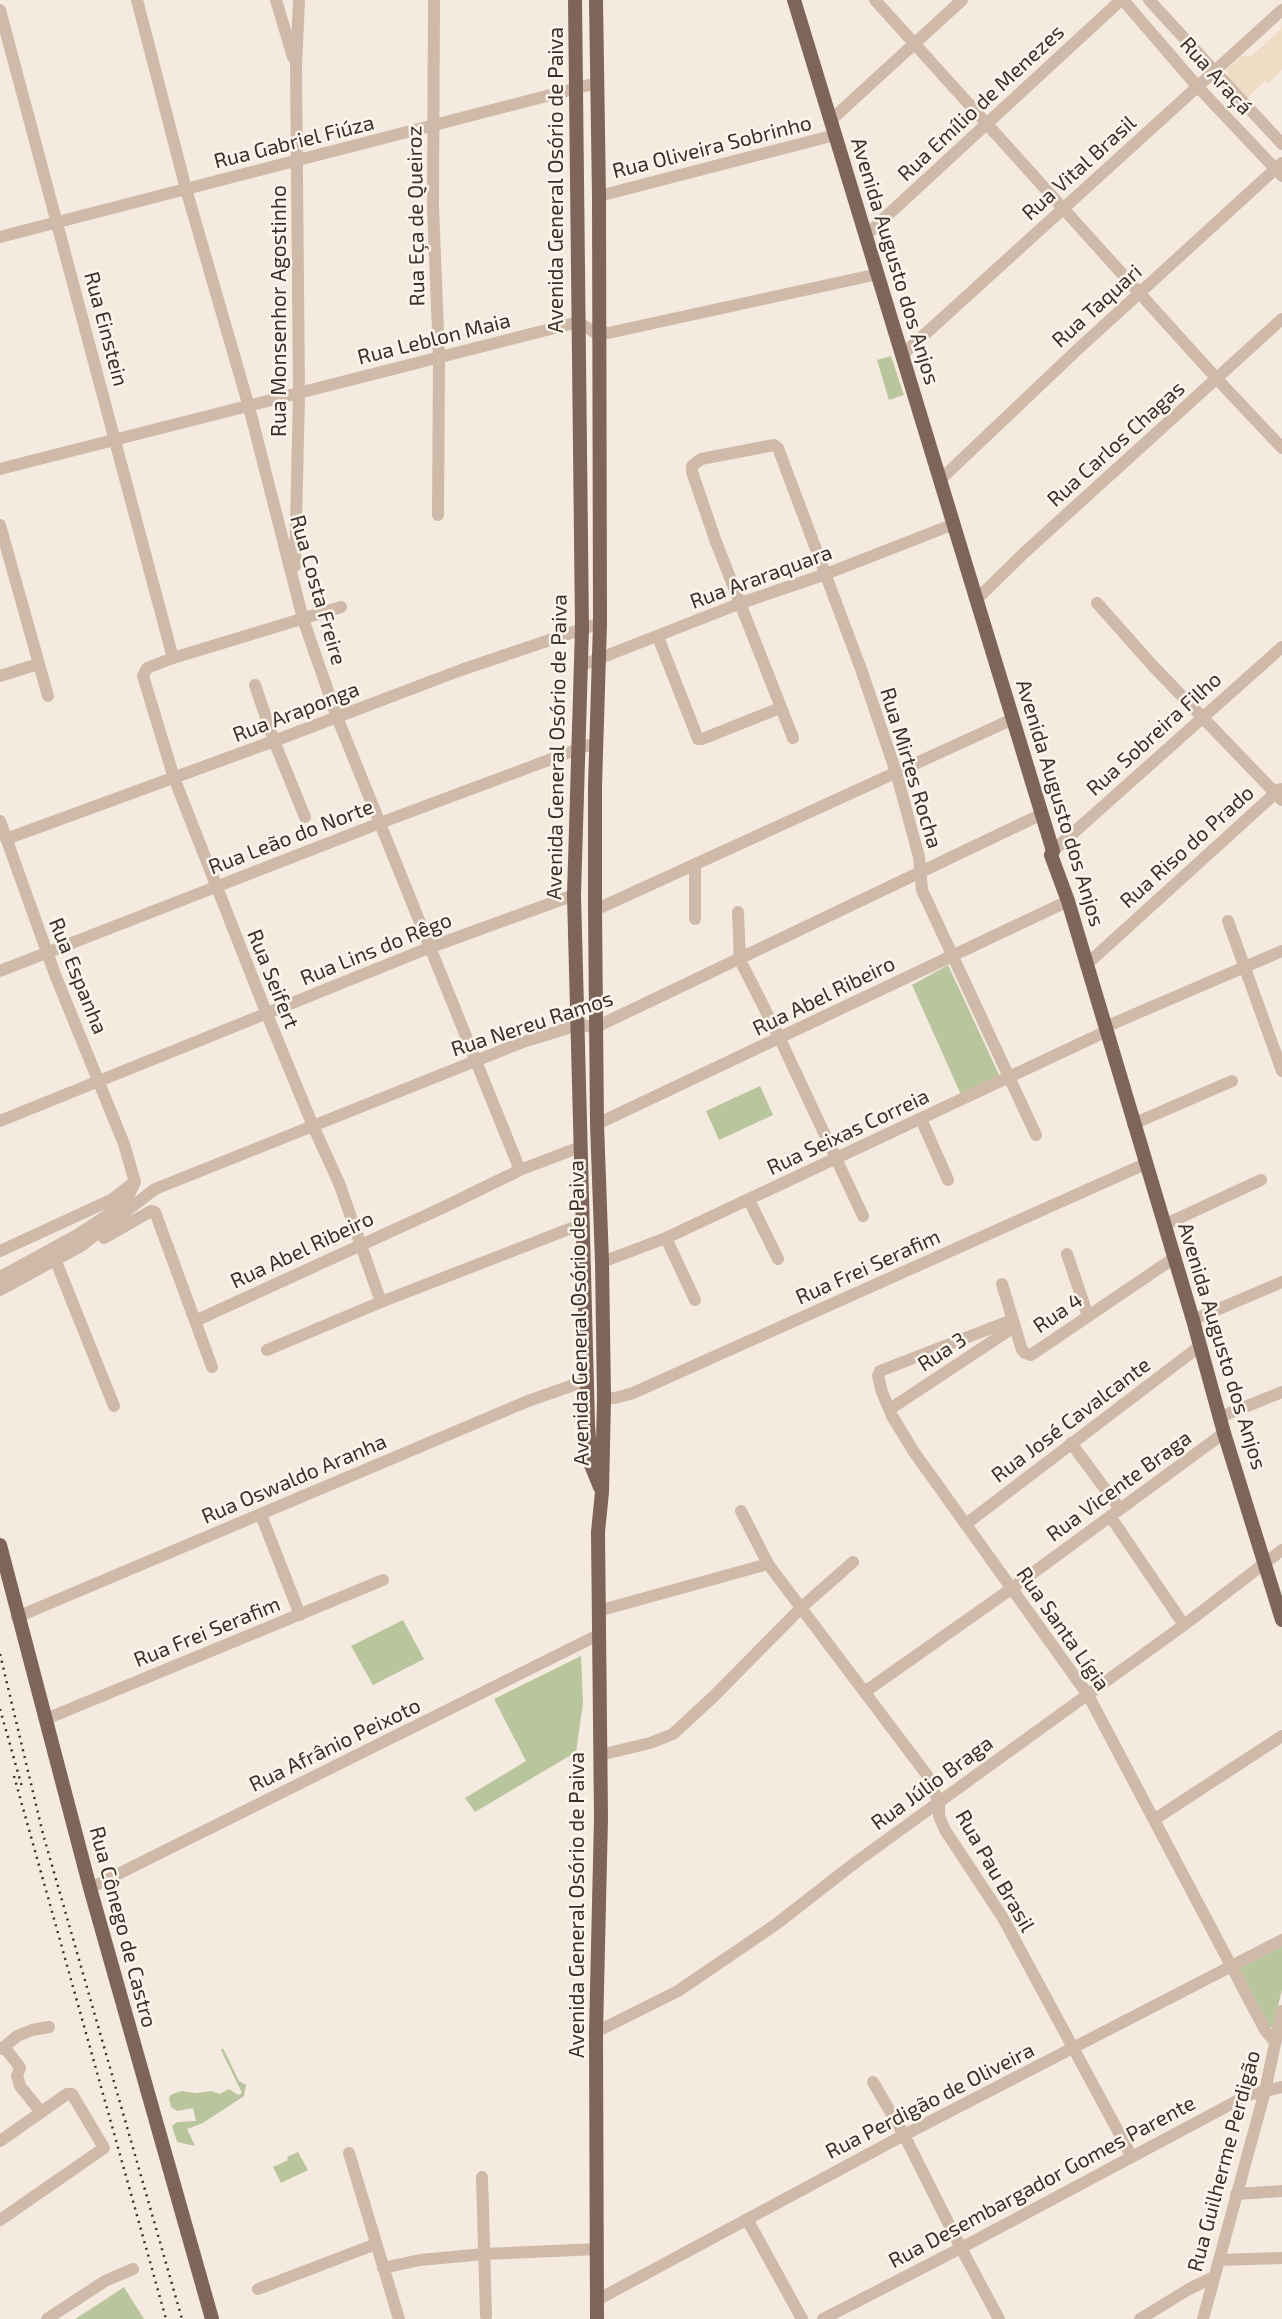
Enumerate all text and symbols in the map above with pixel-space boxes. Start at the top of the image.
street label: Rua Emílio de Menezes [893,19,1069,187]
street label: Avenida General Osório de Paiva [543,27,569,333]
street label: Rua Araçá [1175,32,1257,120]
street label: Rua Gabriel Fiúza [211,110,377,174]
street label: Rua Oliveira Sobrinho [610,110,814,184]
street label: Rua Vital Brasil [1017,110,1141,226]
street label: Rua Eça de Queiroz [402,125,430,307]
street label: Avenida Augusto dos Anjos [845,134,945,388]
street label: Rua Monsenhor Agostinho [266,185,292,437]
street label: Rua Taquari [1047,259,1147,353]
street label: Rua Einstein [79,269,133,389]
street label: Rua Leblon Maia [355,308,513,370]
street label: Rua Carlos Chagas [1042,376,1190,512]
street label: Rua Costa Freire [285,512,351,668]
street label: Rua Araraquara [686,540,836,614]
street label: Avenida General Osório de Paiva [542,594,572,900]
street label: Rua Sobreira Filho [1081,667,1227,801]
street label: Rua Araponga [229,676,363,748]
street label: Avenida Augusto dos Anjos [1010,676,1110,930]
street label: Rua Mirtes Rocha [875,685,947,851]
street label: Rua Riso do Prado [1115,780,1259,914]
street label: Rua Leão do Norte [205,794,377,880]
street label: Rua Lins do Rêgo [297,907,455,991]
street label: Rua Espanha [43,914,113,1038]
street label: Rua Seifert [242,926,304,1032]
street label: Rua Abel Ribeiro [749,951,899,1041]
street label: Rua Nereu Ramos [448,986,616,1062]
street label: Rua Seixas Correia [763,1083,933,1181]
street label: Avenida General Osório de Paiva [564,1160,594,1466]
street label: Rua Abel Ribeiro [226,1206,378,1294]
street label: Avenida Augusto dos Anjos [1172,1219,1272,1473]
street label: Rua Frei Serafim [792,1224,944,1310]
street label: Rua 4 [1029,1287,1087,1339]
street label: Rua 3 [913,1327,971,1377]
street label: Rua José Cavalcante [987,1352,1155,1488]
street label: Rua Vicente Braga [1042,1425,1196,1547]
street label: Rua Oswaldo Aranha [198,1429,390,1529]
street label: Rua Santa Lígia [1011,1562,1115,1696]
street label: Rua Frei Serafim [130,1591,284,1673]
street label: Rua Afrânio Peixoto [245,1693,425,1797]
street label: Rua Júlio Braga [866,1730,998,1836]
street label: Avenida General Osório de Paiva [564,1752,590,2058]
street label: Rua Pau Brasil [950,1805,1040,1937]
street label: Rua Cônego de Castro [84,1824,162,2030]
street label: Rua Perdigão de Oliveira [821,2037,1039,2165]
street label: Rua Guilherme Perdigão [1182,2048,1266,2274]
street label: Rua Desembargador Gomes Parente [884,2090,1200,2274]

